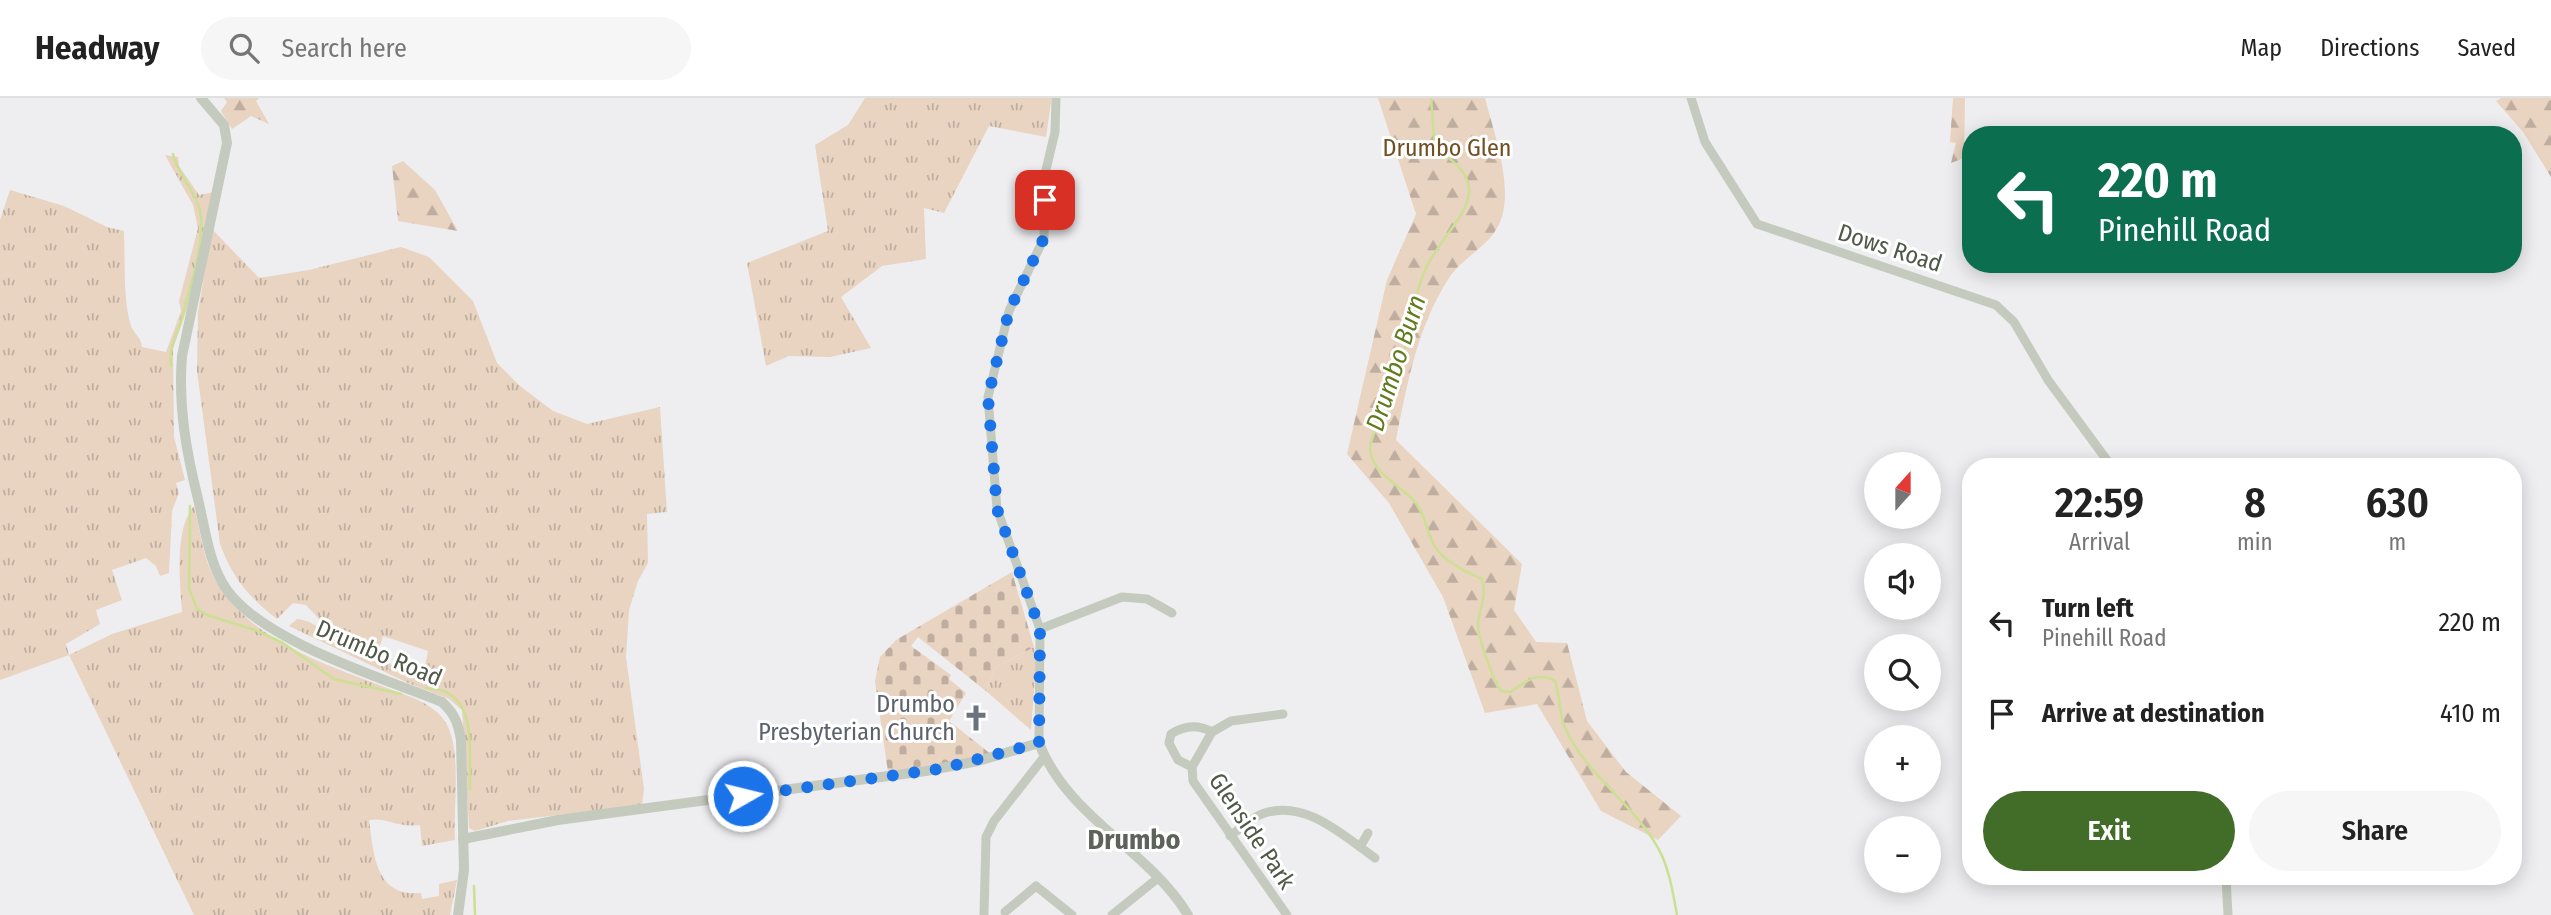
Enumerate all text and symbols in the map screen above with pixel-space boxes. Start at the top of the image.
search box [201,17,691,80]
text: Headway [35,28,159,68]
icon: search [225,29,263,67]
text: Search here [281,33,407,64]
text: Map [2241,34,2282,62]
text: Directions [2320,34,2419,62]
text: Saved [2457,34,2516,62]
park label: Drumbo Glen [1383,134,1511,162]
text: 220 m [2098,151,2218,210]
icon: left [1983,154,2074,245]
pin [1015,170,1075,230]
icon: arrive [1026,181,1064,219]
text: Pinehill Road [2098,211,2271,249]
street label: Dows Road [1834,218,1946,278]
water label: Drumbo Burn [1359,291,1433,435]
north arrow [1864,452,1941,528]
map controls [1864,452,1941,893]
text: 22:59 [2055,478,2144,528]
text: 8 [2244,478,2266,528]
text: 630 [2365,478,2429,528]
text: Arrival [2069,528,2130,556]
text: min [2237,528,2273,556]
text: m [2388,528,2406,556]
button: sound [1864,543,1941,620]
text: Turn left [2042,593,2134,624]
icon: left [1983,604,2021,642]
text: 220 m [2438,607,2501,638]
street label: Drumbo Road [312,614,446,692]
text: Pinehill Road [2042,624,2166,652]
button: search [1864,634,1941,711]
place label: Drumbo Presbyterian Church [758,690,955,746]
icon: arrive [1983,695,2021,733]
text: Arrive at destination [2042,698,2265,729]
text: 410 m [2440,698,2501,729]
church icon: Drumbo Presbyterian Church [961,703,991,733]
button: + [1864,725,1941,802]
position arrow [706,759,780,833]
street label: Glenside Park [1203,768,1301,895]
button: Exit [1983,791,2235,871]
button: Share [2249,791,2501,871]
button: − [1864,816,1941,893]
district label: Drumbo [1088,823,1181,856]

